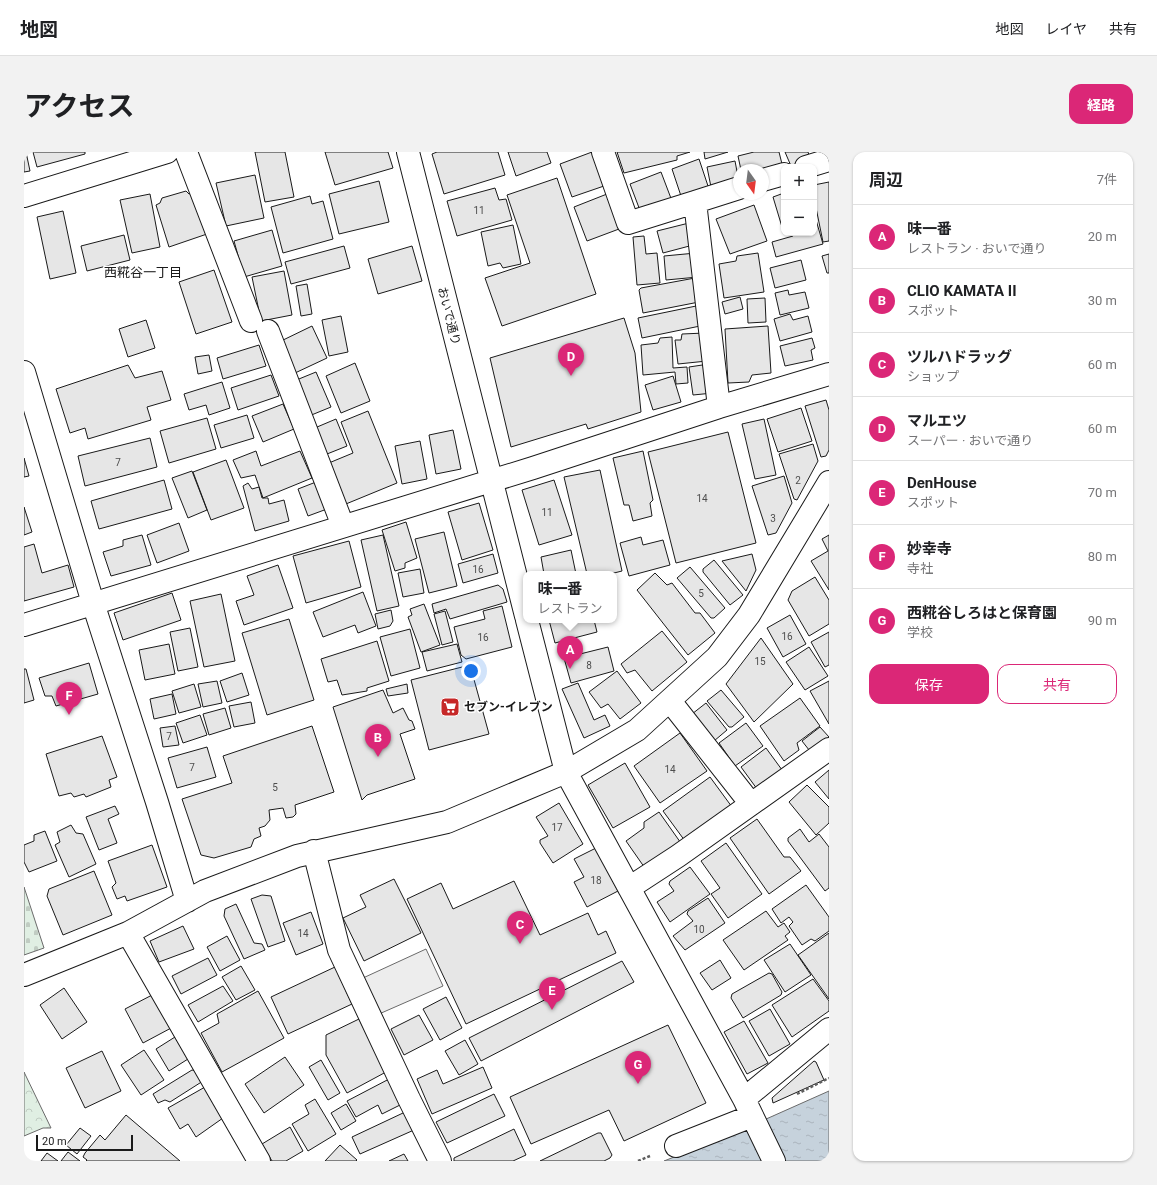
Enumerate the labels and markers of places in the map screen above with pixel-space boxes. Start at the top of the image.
pin: D [558,343,584,376]
pin: A [557,636,583,669]
pin: F [56,682,82,715]
supermarket icon: セブン-イレブン [439,696,461,718]
place label: セブン-イレブン [464,700,553,714]
pin: B [365,724,391,757]
pin: C [507,911,533,944]
pin: E [539,977,565,1010]
pin: G [625,1051,651,1084]

